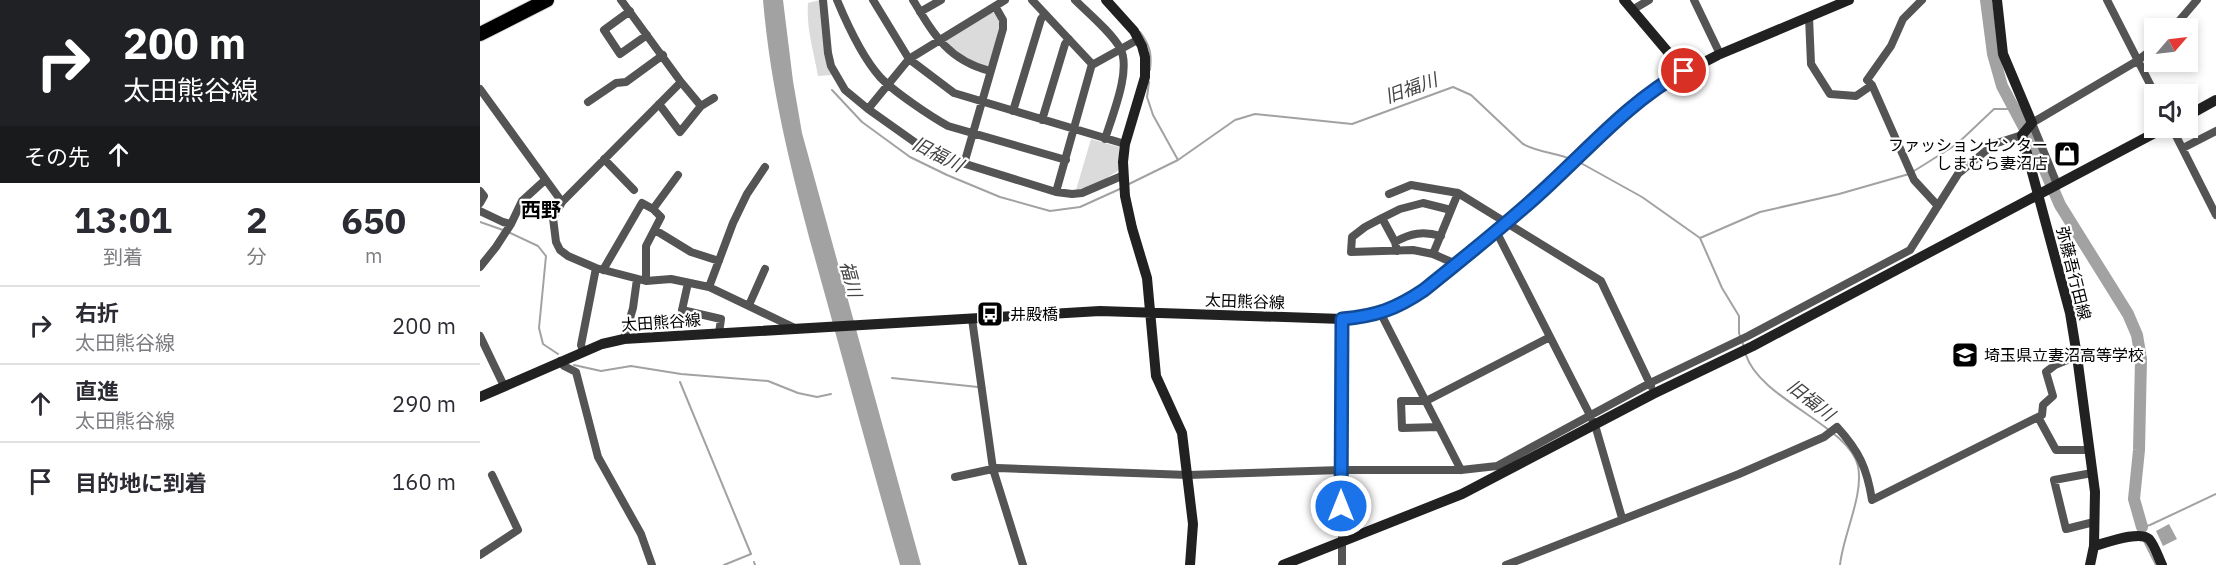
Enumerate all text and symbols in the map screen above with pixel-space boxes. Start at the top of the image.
text: 200 m [123,16,246,71]
north arrow [2144,18,2198,72]
map controls [2144,18,2198,138]
icon: right [24,24,102,102]
pin [1658,45,1709,96]
icon: arrive [1667,54,1700,87]
water label: 旧福川 [1382,67,1442,108]
text: 太田熊谷線 [123,72,258,107]
button: sound [2144,84,2198,138]
water label: 旧福川 [909,131,969,177]
place label: ファッションセンター しまむら妻沼店 [1888,135,2048,173]
icon: ahead [102,138,135,171]
shop icon: ファッションセンター しまむら妻沼店 [2052,139,2082,169]
text: その先 [24,142,90,171]
text: 13:01 [74,196,172,243]
text: 2 [246,196,268,243]
district label: 西野 [521,196,561,223]
text: 650 [341,197,406,244]
street label: 弥藤吾行田線 [2053,224,2095,322]
text: m [365,242,382,269]
text: 到着 [103,243,143,270]
text: 分 [247,243,267,270]
water label: 福川 [835,259,867,301]
street label: 太田熊谷線 [1205,290,1285,312]
text: 右折 [75,298,119,327]
bus stop icon: 井殿橋 [975,299,1005,329]
place label: 井殿橋 [1010,304,1058,324]
icon: right [24,309,57,342]
street label: 太田熊谷線 [620,309,702,335]
text: 200 m [392,311,456,340]
text: 太田熊谷線 [75,329,175,356]
school or university icon: 埼玉県立妻沼高等学校 [1950,340,1980,370]
place label: 埼玉県立妻沼高等学校 [1984,345,2144,365]
water label: 旧福川 [1783,374,1841,427]
text: 直進 [75,376,119,405]
icon: ahead [24,387,57,420]
text: 290 m [392,389,456,418]
text: 太田熊谷線 [75,407,175,434]
icon: arrive [24,465,57,498]
text: 160 m [392,467,456,496]
text: 目的地に到着 [75,468,207,497]
position arrow [1309,474,1373,538]

